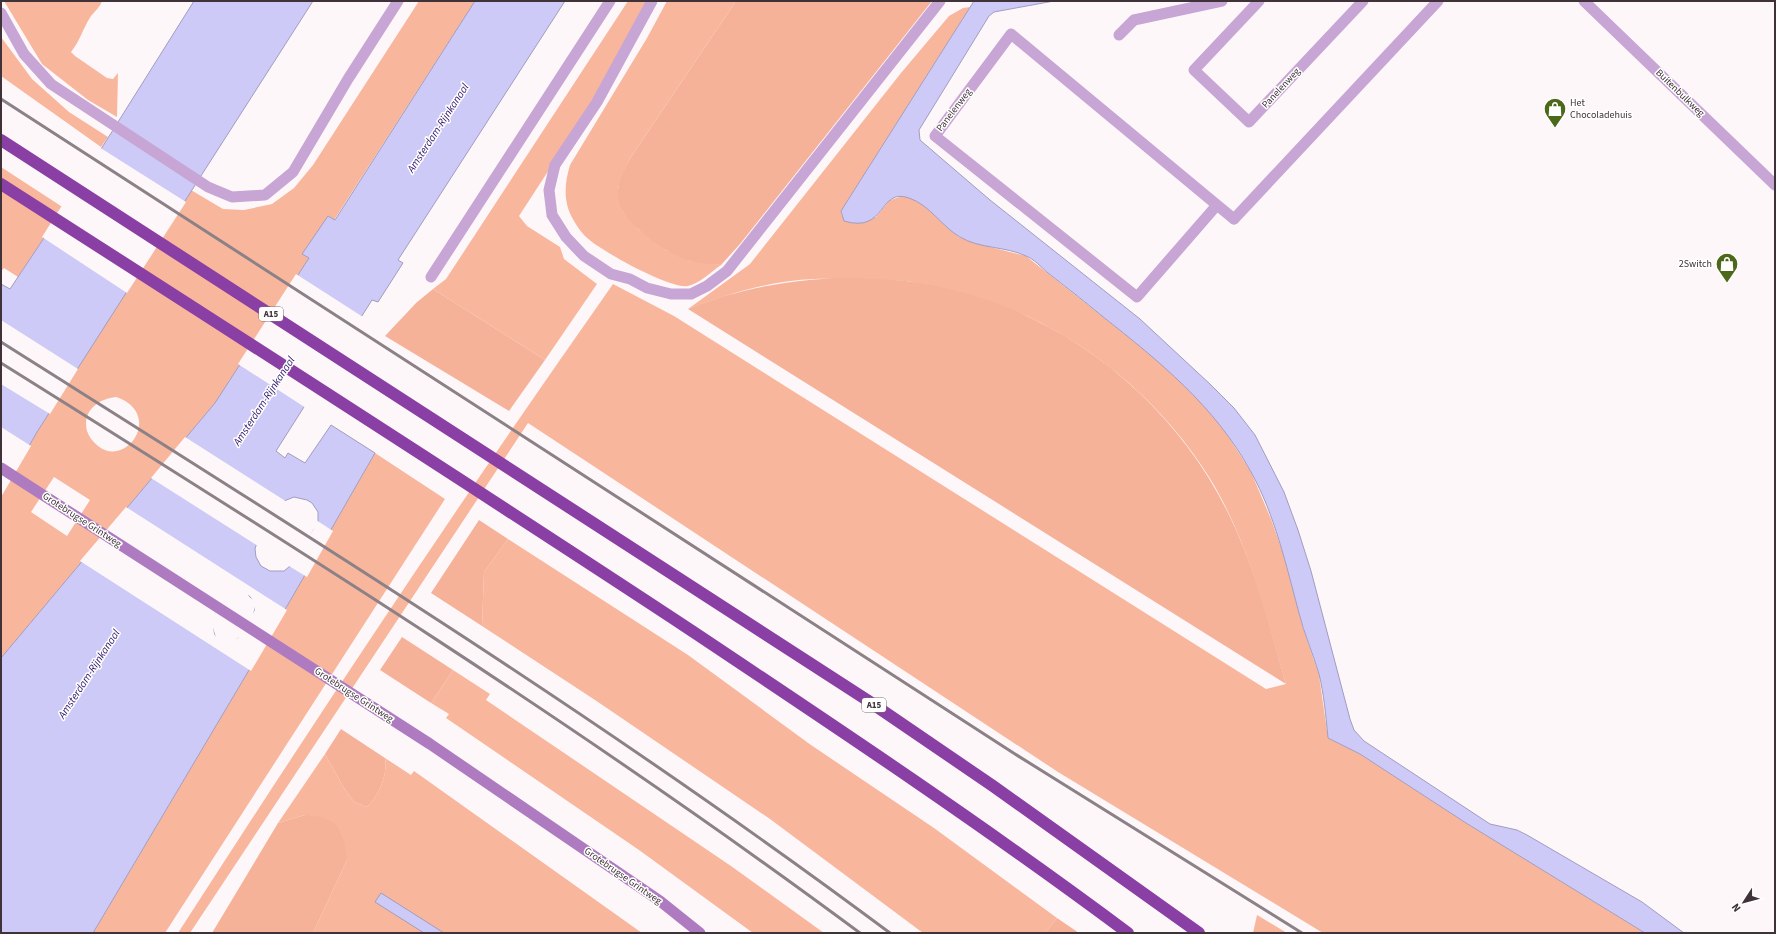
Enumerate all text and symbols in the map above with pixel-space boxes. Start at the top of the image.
street label: Panelenweg [1259,65,1303,111]
street label: Buitenbulkweg [1652,66,1708,120]
water label: Amsterdam-Rijnkanaal [403,80,473,176]
street label: Panelenweg [933,86,975,134]
shop icon: Het Chocoladehuis [1542,96,1568,129]
place label: Het Chocoladehuis [1570,96,1632,122]
shop icon: 2Switch [1714,251,1740,284]
place label: 2Switch [1679,257,1712,271]
road number: A15 [259,307,283,321]
water label: Amsterdam-Rijnkanaal [229,353,299,449]
street label: Grotebrugse Grintweg [40,489,124,551]
water label: Amsterdam-Rijnkanaal [54,626,124,722]
street label: Grotebrugse Grintweg [312,664,396,726]
road number: A15 [862,698,886,712]
street label: Grotebrugse Grintweg [581,844,665,908]
north arrow [1724,882,1764,922]
text: N [1728,900,1745,915]

